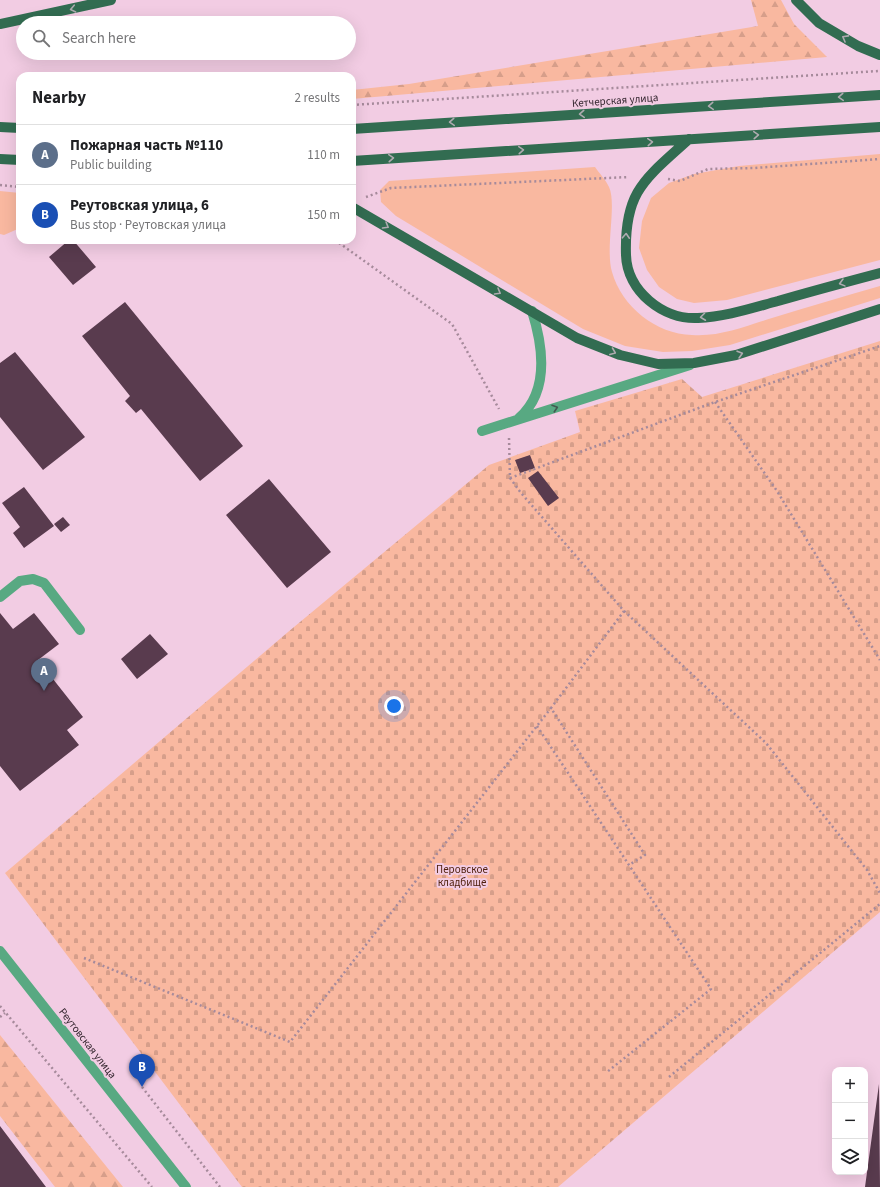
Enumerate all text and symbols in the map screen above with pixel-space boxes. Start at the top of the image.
one-way arrow [70,4,76,12]
search box [16,16,356,60]
icon: search [30,27,52,49]
text: Search here [62,28,136,49]
one-way arrow [842,35,849,43]
text: Nearby [32,86,86,110]
text: 2 results [295,89,340,107]
street label: Кетчерская улица [571,90,659,111]
one-way arrow [838,93,844,102]
one-way arrow [708,101,714,110]
one-way arrow [579,110,585,119]
one-way arrow [449,118,455,127]
one-way arrow [753,130,759,139]
text: Пожарная часть №110 [70,135,223,156]
one-way arrow [647,137,653,146]
text: A [41,146,49,164]
text: 110 m [307,146,340,164]
one-way arrow [518,146,524,155]
one-way arrow [388,154,394,163]
text: Public building [70,156,152,174]
text: Реутовская улица, 6 [70,195,209,216]
text: B [41,206,49,224]
text: 150 m [307,206,340,224]
text: Bus stop · Реутовская улица [70,216,226,234]
one-way arrow [382,222,389,229]
one-way arrow [622,233,630,239]
one-way arrow [839,278,846,287]
one-way arrow [494,287,501,294]
one-way arrow [700,313,706,322]
one-way arrow [609,348,616,356]
one-way arrow [737,350,744,358]
one-way arrow [551,404,558,412]
pin: A [31,658,57,691]
your location [384,696,404,716]
park label: Перовское кладбище [436,862,488,890]
street label: Реутовская улица [55,1005,120,1082]
pin: B [129,1054,155,1087]
map controls [832,1067,868,1175]
button: + [832,1067,868,1103]
button: − [832,1103,868,1139]
button: layers [832,1139,868,1175]

